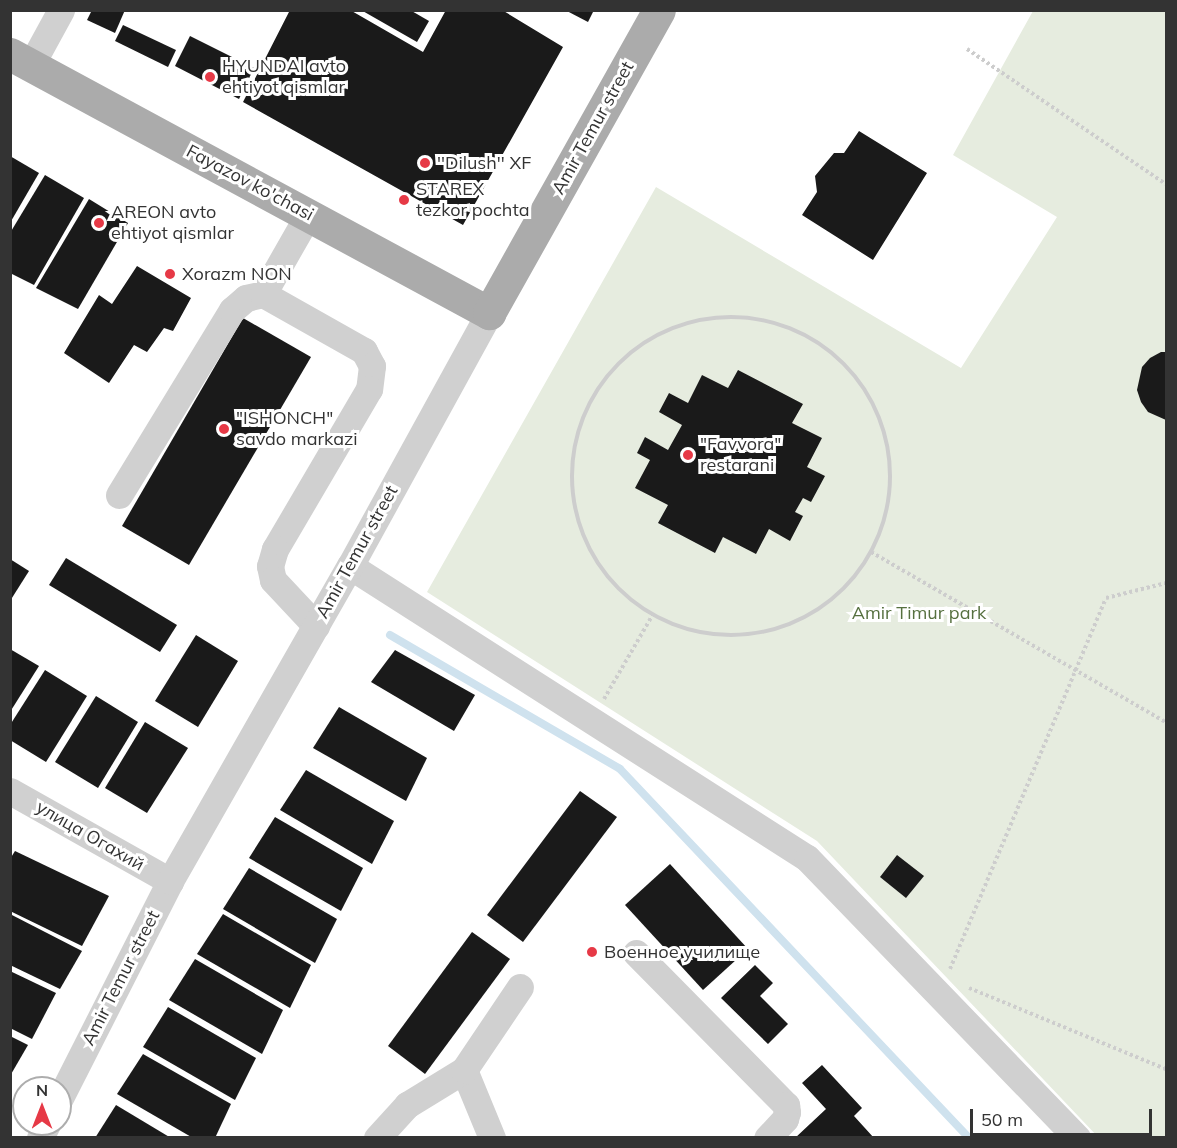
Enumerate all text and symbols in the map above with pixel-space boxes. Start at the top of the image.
place label: HYUNDAI avto ehtiyot qismlar [222,56,346,98]
street label: Amir Temur street [548,58,638,198]
marker: HYUNDAI avto ehtiyot qismlar [203,70,217,84]
street label: Fayazov ko'chasi [183,140,317,226]
place label: ''Dilush'' XF [437,152,531,174]
marker: ''Dilush'' XF [418,156,432,170]
place label: STAREX tezkor pochta [416,179,529,222]
marker: STAREX tezkor pochta [397,193,411,207]
place label: AREON avto ehtiyot qismlar [111,202,234,244]
marker: AREON avto ehtiyot qismlar [92,216,106,230]
place label: Xorazm NON [182,263,292,285]
marker: Xorazm NON [163,267,177,281]
place label: "ISHONCH" savdo markazi [236,408,358,450]
marker: "ISHONCH" savdo markazi [217,422,231,436]
place label: "Favvora" restarani [700,434,781,476]
marker: "Favvora" restarani [681,448,695,462]
street label: Amir Temur street [312,482,402,622]
park label: Amir Timur park [852,602,986,624]
street label: улица Огахий [32,796,148,876]
street label: Amir Temur street [78,907,164,1049]
place label: Военное училище [604,941,760,963]
marker: Военное училище [585,945,599,959]
north arrow [12,1076,72,1136]
text: N [36,1080,48,1100]
scale bar [973,1097,1154,1135]
text: 50 m [981,1108,1023,1131]

